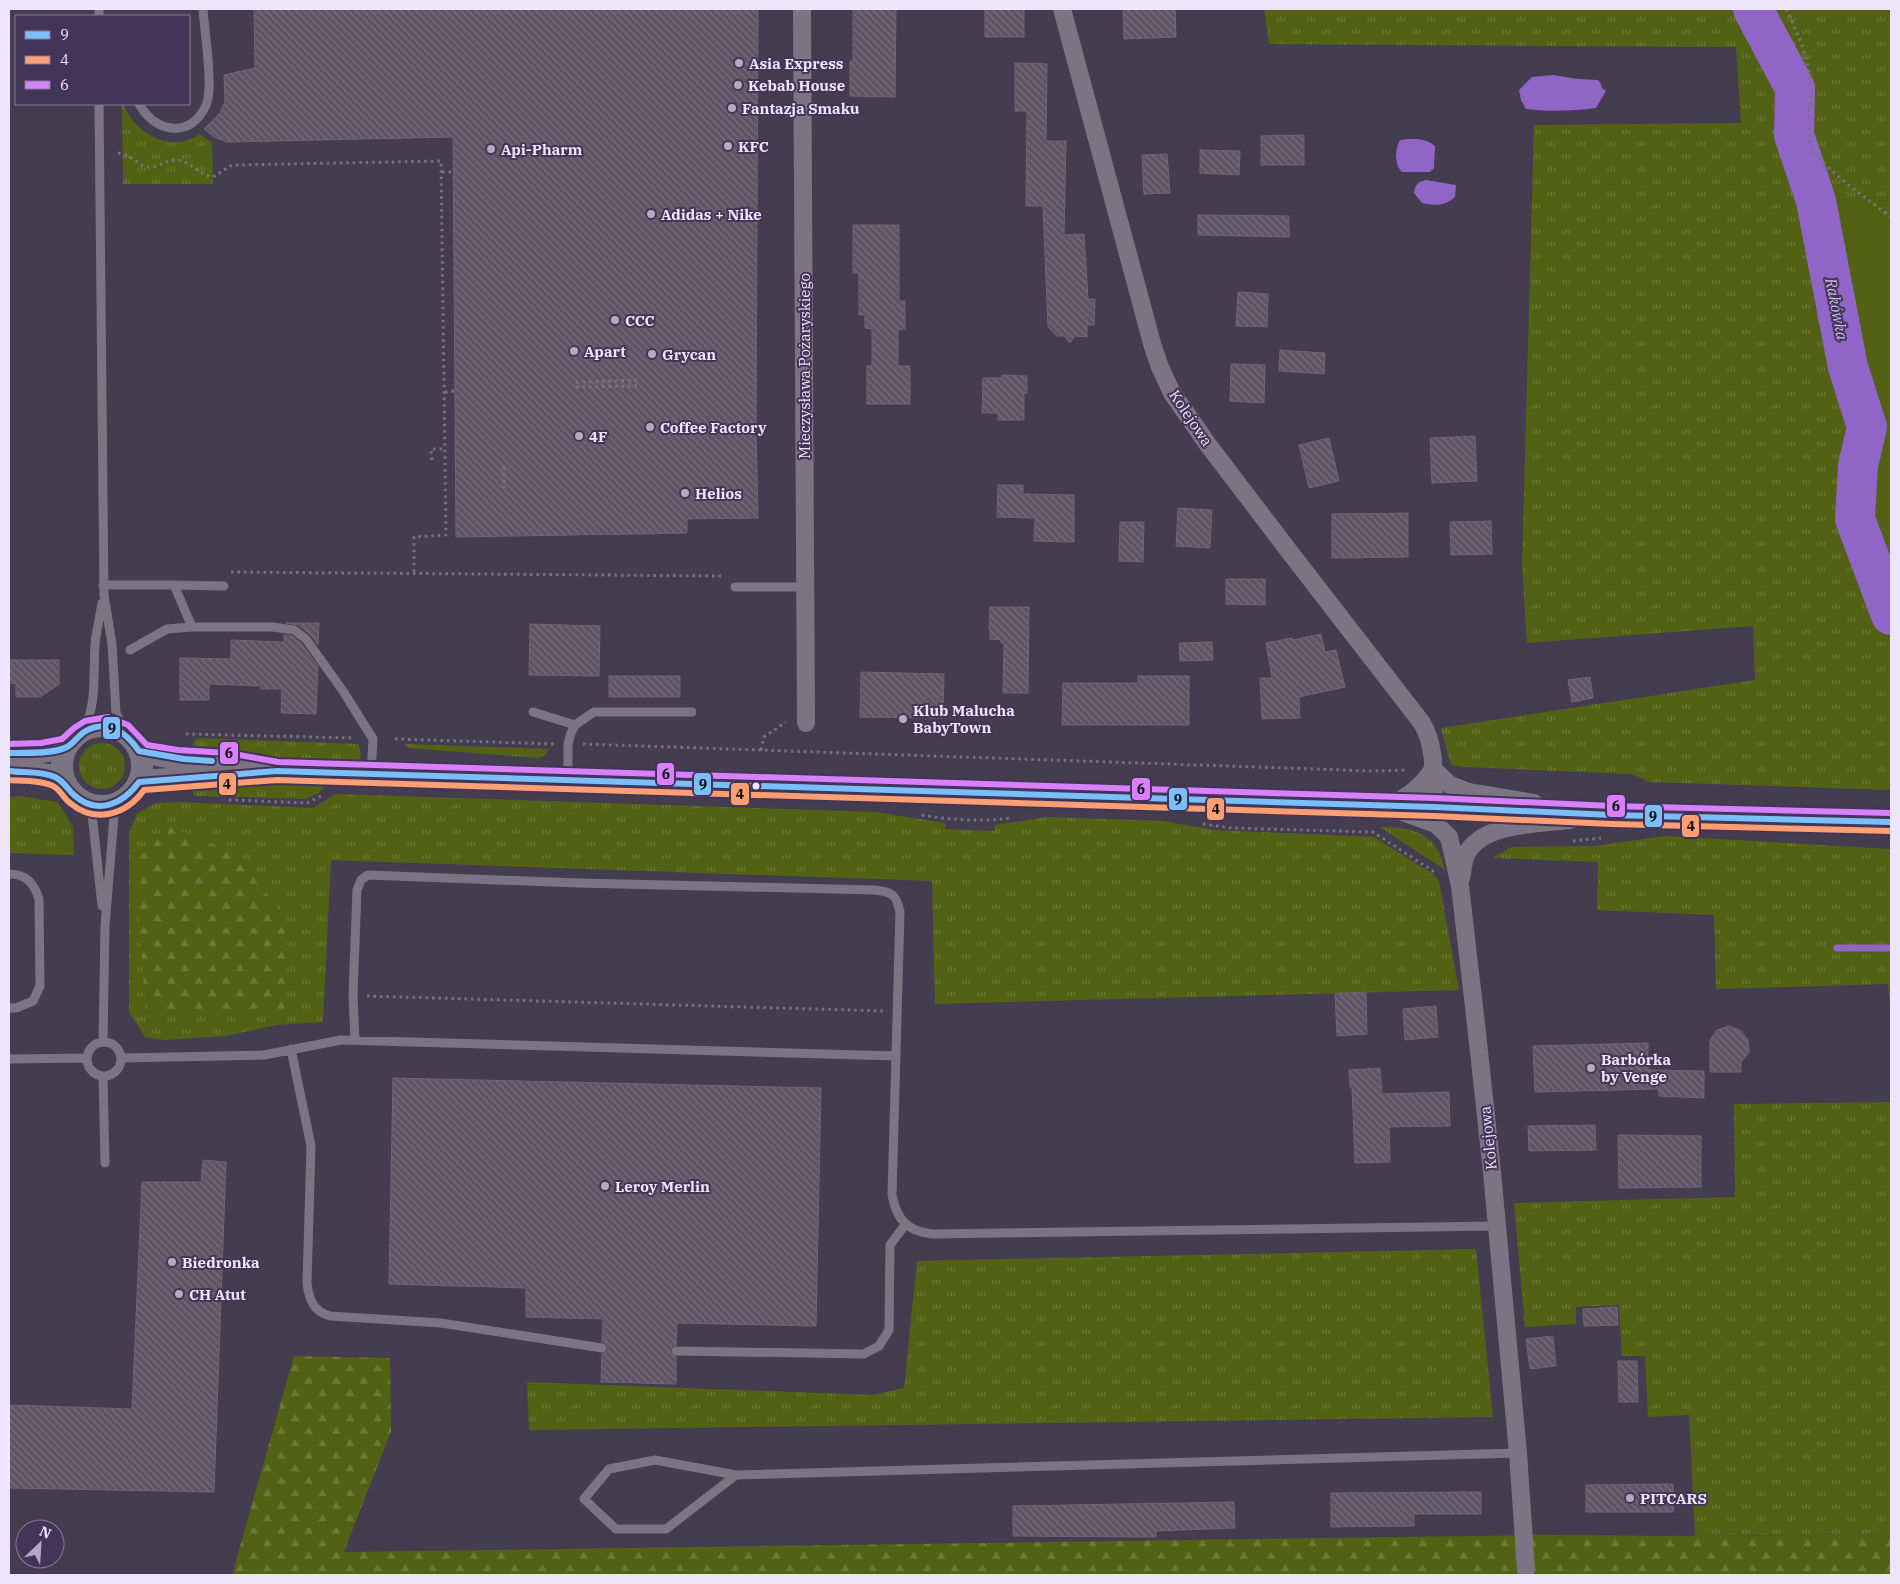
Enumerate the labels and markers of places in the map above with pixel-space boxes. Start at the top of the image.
place label: Asia Express [749,54,843,73]
marker: Asia Express [733,57,745,69]
place label: Kebab House [748,76,845,95]
marker: Kebab House [732,79,744,91]
place label: Fantazja Smaku [742,99,860,118]
marker: Fantazja Smaku [726,102,738,114]
place label: KFC [738,137,769,156]
place label: Api-Pharm [501,140,583,159]
marker: KFC [722,140,734,152]
marker: Api-Pharm [485,143,497,155]
place label: Adidas + Nike [661,205,762,224]
marker: Adidas + Nike [645,208,657,220]
place label: CCC [625,311,655,330]
marker: CCC [609,314,621,326]
place label: Apart [584,342,626,361]
marker: Apart [568,345,580,357]
place label: Grycan [662,345,716,364]
marker: Grycan [646,348,658,360]
place label: Coffee Factory [660,418,767,437]
marker: Coffee Factory [644,421,656,433]
place label: 4F [589,427,608,446]
marker: 4F [573,430,585,442]
place label: Helios [695,484,742,503]
marker: Helios [679,487,691,499]
place label: Klub Malucha BabyTown [913,701,1015,737]
marker: Klub Malucha BabyTown [897,713,909,725]
unlabelled marker [751,781,761,791]
place label: Barbórka by Venge [1601,1050,1671,1086]
marker: Barbórka by Venge [1585,1062,1597,1074]
place label: Leroy Merlin [615,1177,710,1196]
marker: Leroy Merlin [599,1180,611,1192]
place label: Biedronka [182,1253,260,1272]
marker: Biedronka [166,1256,178,1268]
place label: CH Atut [189,1285,246,1304]
marker: CH Atut [173,1288,185,1300]
place label: PITCARS [1640,1489,1707,1508]
marker: PITCARS [1624,1492,1636,1504]

